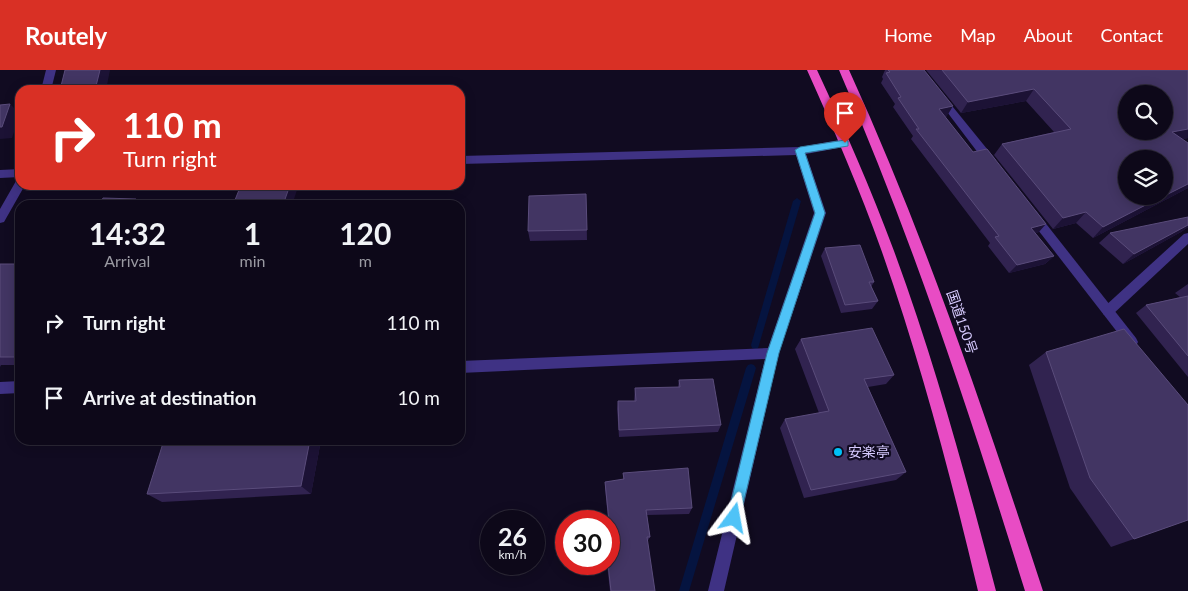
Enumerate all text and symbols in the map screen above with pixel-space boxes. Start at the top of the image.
text: Routely [25,21,107,50]
text: Home [884,24,932,46]
text: Map [960,24,996,46]
text: About [1024,24,1073,46]
text: Contact [1101,24,1163,46]
map controls [1118,85,1173,205]
button: search [1118,85,1173,140]
pin [824,92,866,143]
icon: arrive [831,99,859,127]
text: 110 m [123,103,222,145]
icon: right [40,105,105,170]
text: Turn right [123,145,217,172]
button: layers [1118,150,1173,205]
text: 14:32 [89,215,166,251]
text: 1 [244,215,261,251]
text: 120 [339,215,391,251]
text: Arrival [104,251,150,270]
text: min [240,251,266,270]
text: m [359,251,372,270]
street label: 国道150号 [944,288,981,356]
icon: right [40,309,68,337]
text: Turn right [83,311,165,334]
text: 110 m [386,311,440,334]
icon: arrive [40,384,68,412]
text: Arrive at destination [83,386,256,409]
text: 10 m [397,386,440,409]
place label: 安楽亭 [848,443,890,460]
marker: 安楽亭 [832,446,844,458]
position arrow [707,491,759,543]
speed limit sign: 30 [555,510,620,575]
text: 26 [498,521,527,551]
text: km/h [498,547,527,562]

